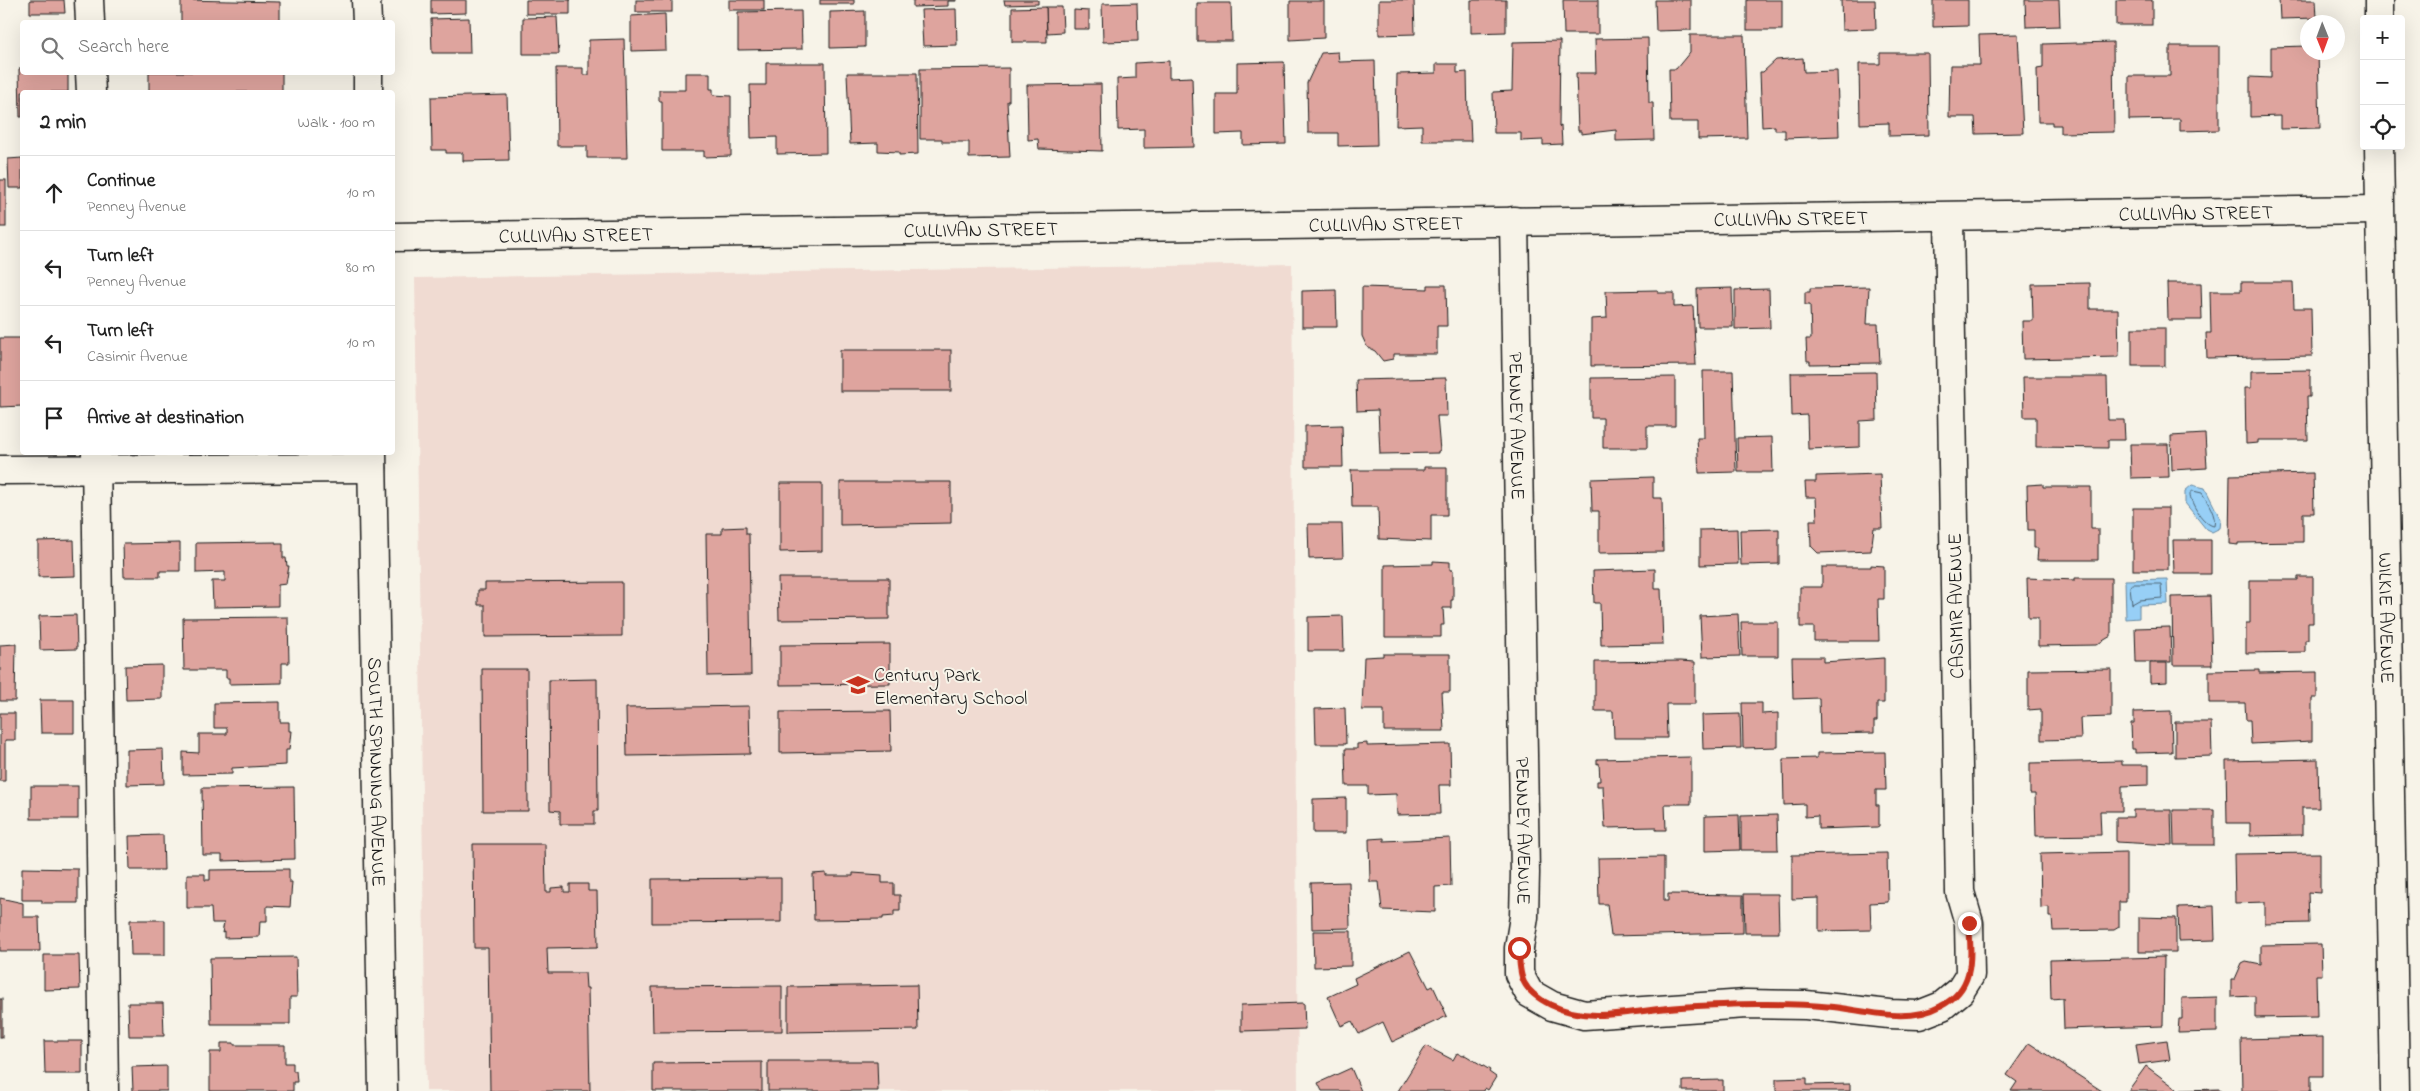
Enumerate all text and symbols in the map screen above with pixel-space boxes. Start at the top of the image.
north arrow [2300,15,2345,60]
map controls [2360,15,2405,150]
button: + [2360,15,2405,60]
search box [20,20,395,75]
icon: search [38,34,66,62]
text: Search here [78,34,169,61]
button: − [2360,60,2405,105]
button: locate [2360,105,2405,150]
text: 2 min [40,108,86,138]
text: Walk · 100 m [298,111,375,135]
text: Continue [87,168,155,195]
icon: ahead [40,179,68,207]
text: 10 m [347,181,375,205]
text: Penney Avenue [87,195,186,219]
street label: CULLIVAN STREET [2118,199,2273,231]
street label: CULLIVAN STREET [1713,205,1868,236]
street label: CULLIVAN STREET [1309,210,1463,242]
street label: CULLIVAN STREET [904,216,1058,247]
street label: CULLIVAN STREET [499,221,653,253]
text: Turn left [87,243,154,270]
icon: left [40,254,68,282]
text: 80 m [346,256,375,280]
text: Penney Avenue [87,270,186,294]
text: Turn left [87,318,154,345]
icon: left [40,329,68,357]
text: 10 m [347,331,375,355]
text: Casimir Avenue [87,345,188,369]
street label: PENNEY AVENUE [1499,352,1531,500]
icon: arrive [40,404,68,432]
text: Arrive at destination [87,405,244,432]
street label: CASIMIR AVENUE [1942,533,1973,679]
street label: WILKIE AVENUE [2369,552,2400,684]
street label: SOUTH SPINNING AVENUE [359,657,391,887]
place label: Century Park Elementary School [874,662,1027,714]
school or university icon: Century Park Elementary School [845,672,871,698]
street label: PENNEY AVENUE [1506,757,1537,905]
route end [1958,912,1981,935]
route start [1508,937,1531,960]

